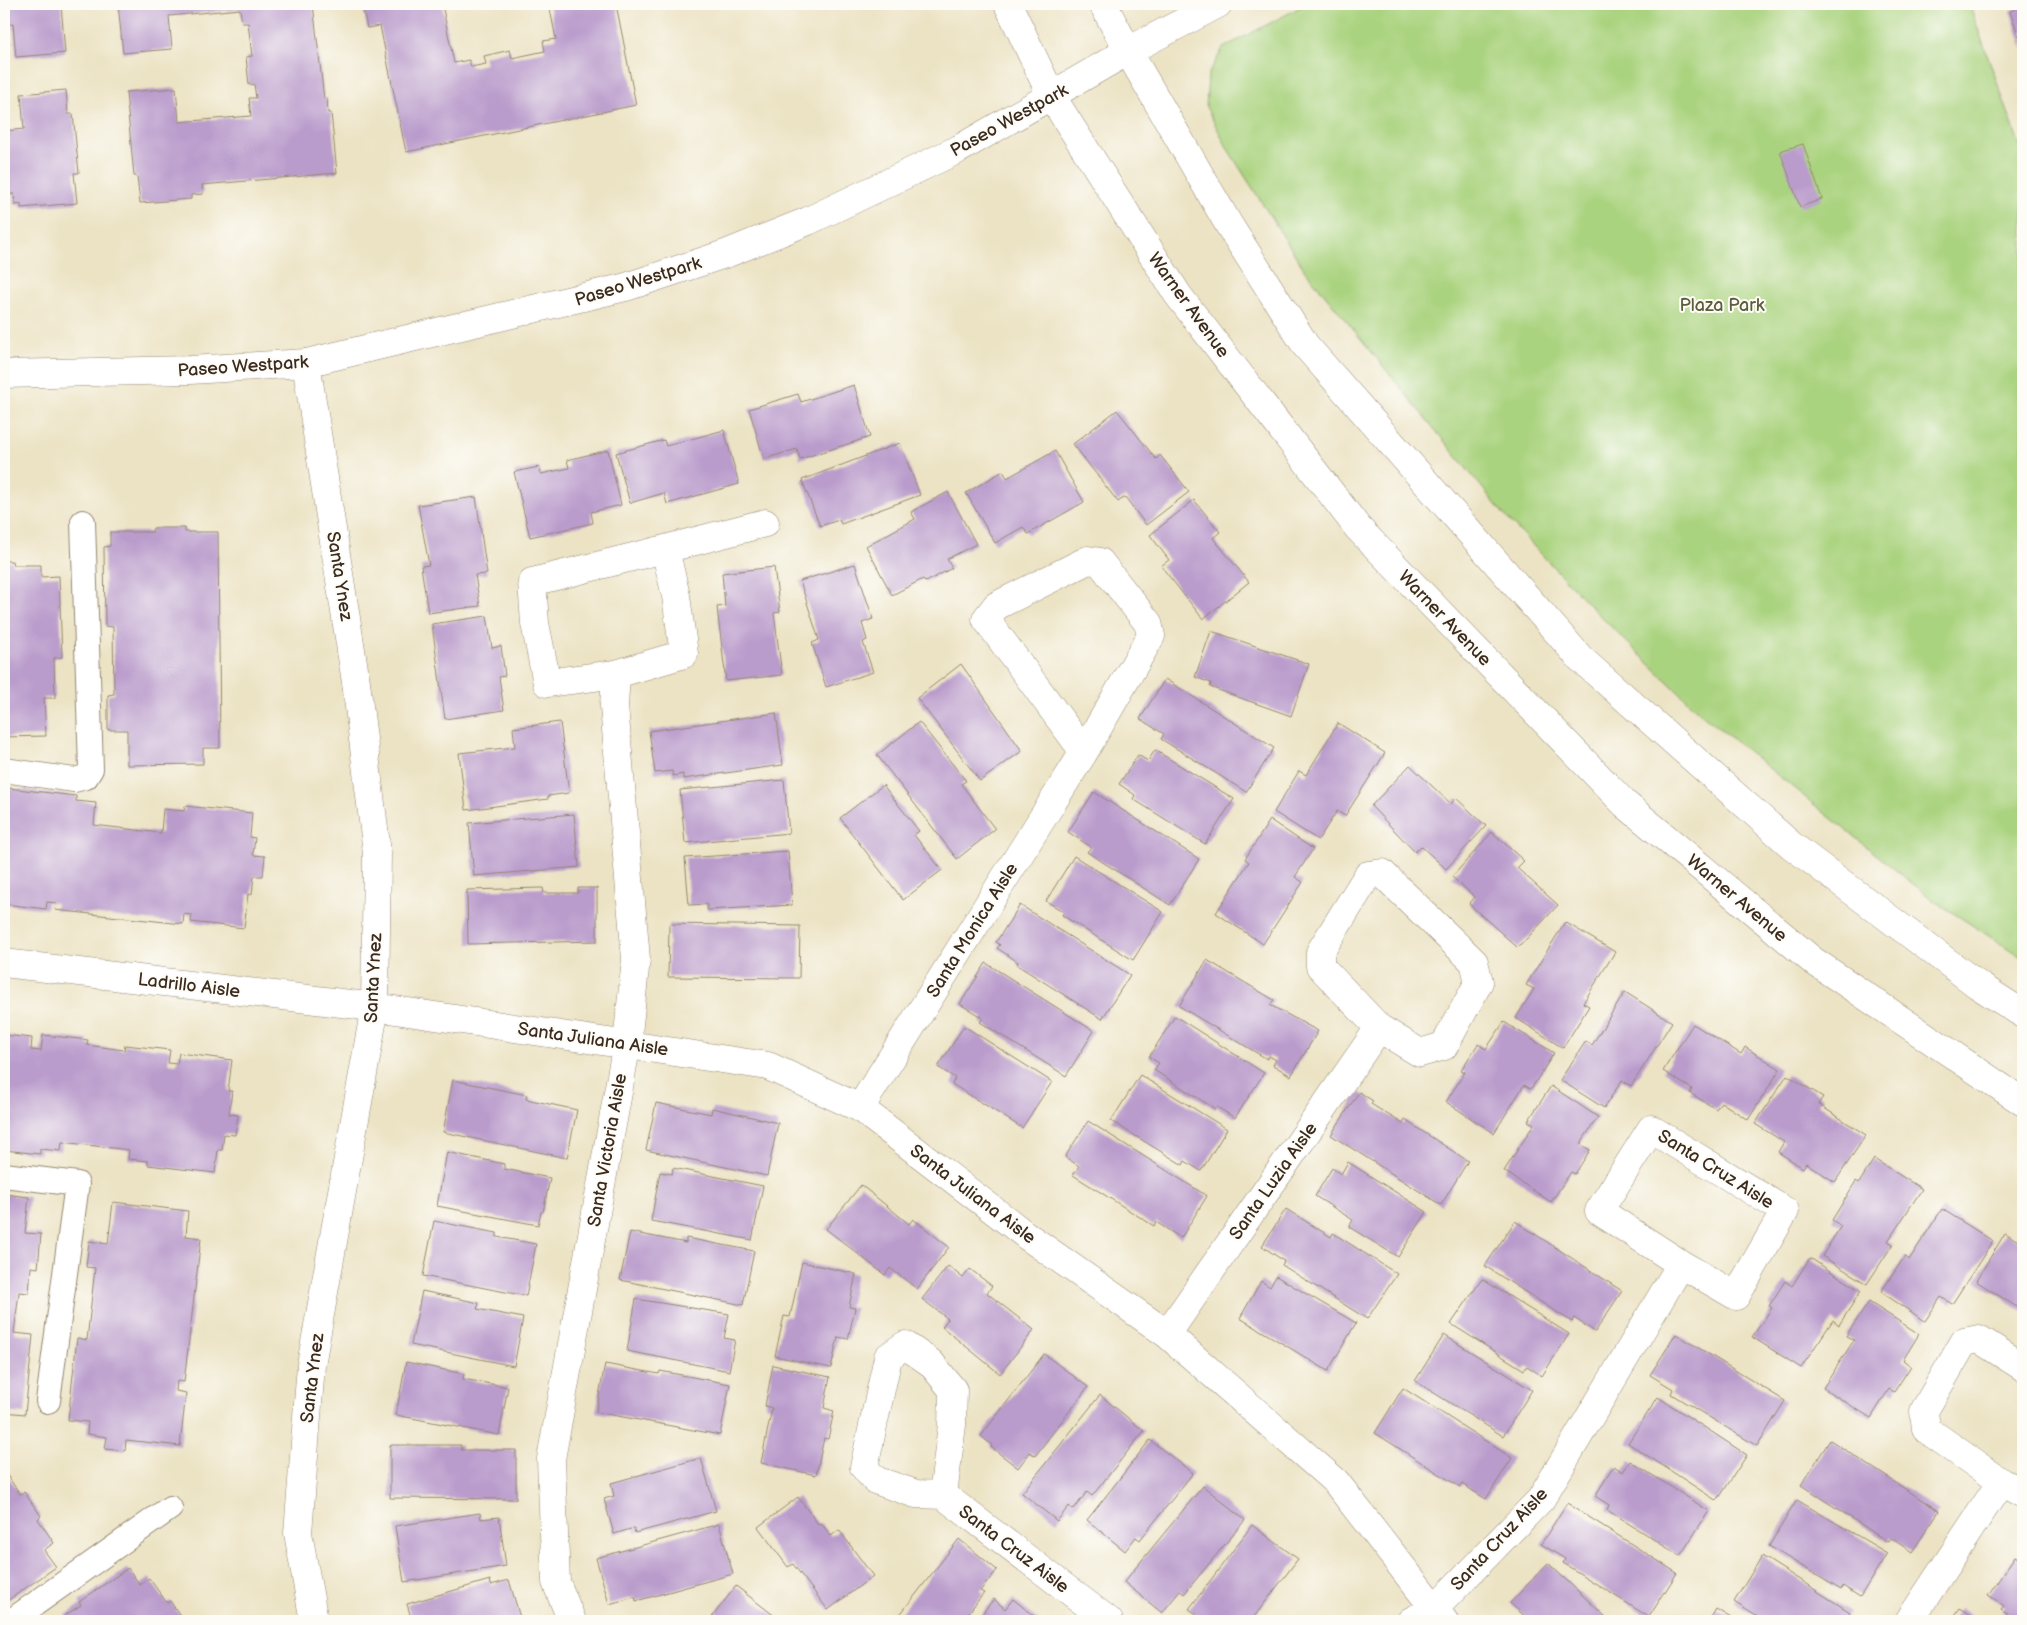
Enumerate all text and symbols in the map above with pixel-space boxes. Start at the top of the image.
street label: Paseo Westpark [947,79,1072,161]
street label: Warner Avenue [1143,249,1234,362]
street label: Paseo Westpark [572,252,704,311]
park label: Plaza Park [1680,295,1765,316]
street label: Paseo Westpark [177,351,309,382]
street label: Santa Ynez [322,530,357,623]
street label: Warner Avenue [1394,566,1496,671]
street label: Warner Avenue [1682,850,1791,947]
street label: Santa Monica Aisle [923,859,1022,1001]
street label: Santa Ynez [361,932,386,1024]
street label: Ladrillo Aisle [137,969,241,1002]
street label: Santa Juliana Aisle [516,1019,670,1061]
street label: Santa Victoria Aisle [584,1071,631,1228]
street label: Santa Luzia Aisle [1225,1118,1322,1244]
street label: Santa Cruz Aisle [1654,1125,1778,1214]
street label: Santa Juliana Aisle [906,1140,1040,1249]
street label: Santa Ynez [297,1332,328,1424]
street label: Santa Cruz Aisle [1446,1483,1553,1595]
street label: Santa Cruz Aisle [954,1501,1073,1598]

